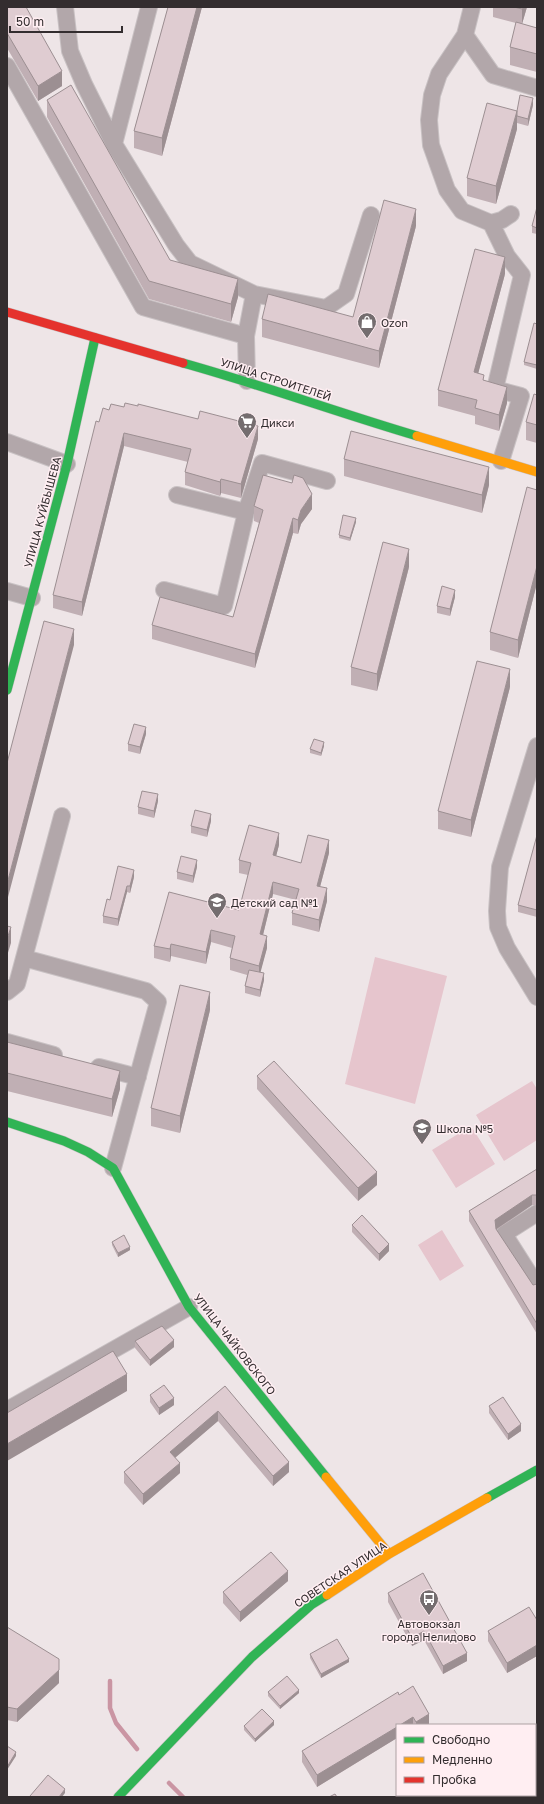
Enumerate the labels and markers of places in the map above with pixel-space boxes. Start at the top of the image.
shop icon: Ozon [356,311,378,339]
place label: Ozon [381,316,408,329]
supermarket icon: Дикси [236,411,258,439]
place label: Дикси [261,416,295,429]
school or university icon: Детский сад №1 [206,891,228,919]
place label: Детский сад №1 [231,896,318,909]
school or university icon: Школа №5 [411,1117,433,1145]
place label: Школа №5 [436,1122,493,1135]
bus stop icon: Автовокзал города Нелидово [418,1588,440,1616]
place label: Автовокзал города Нелидово [382,1617,477,1643]

